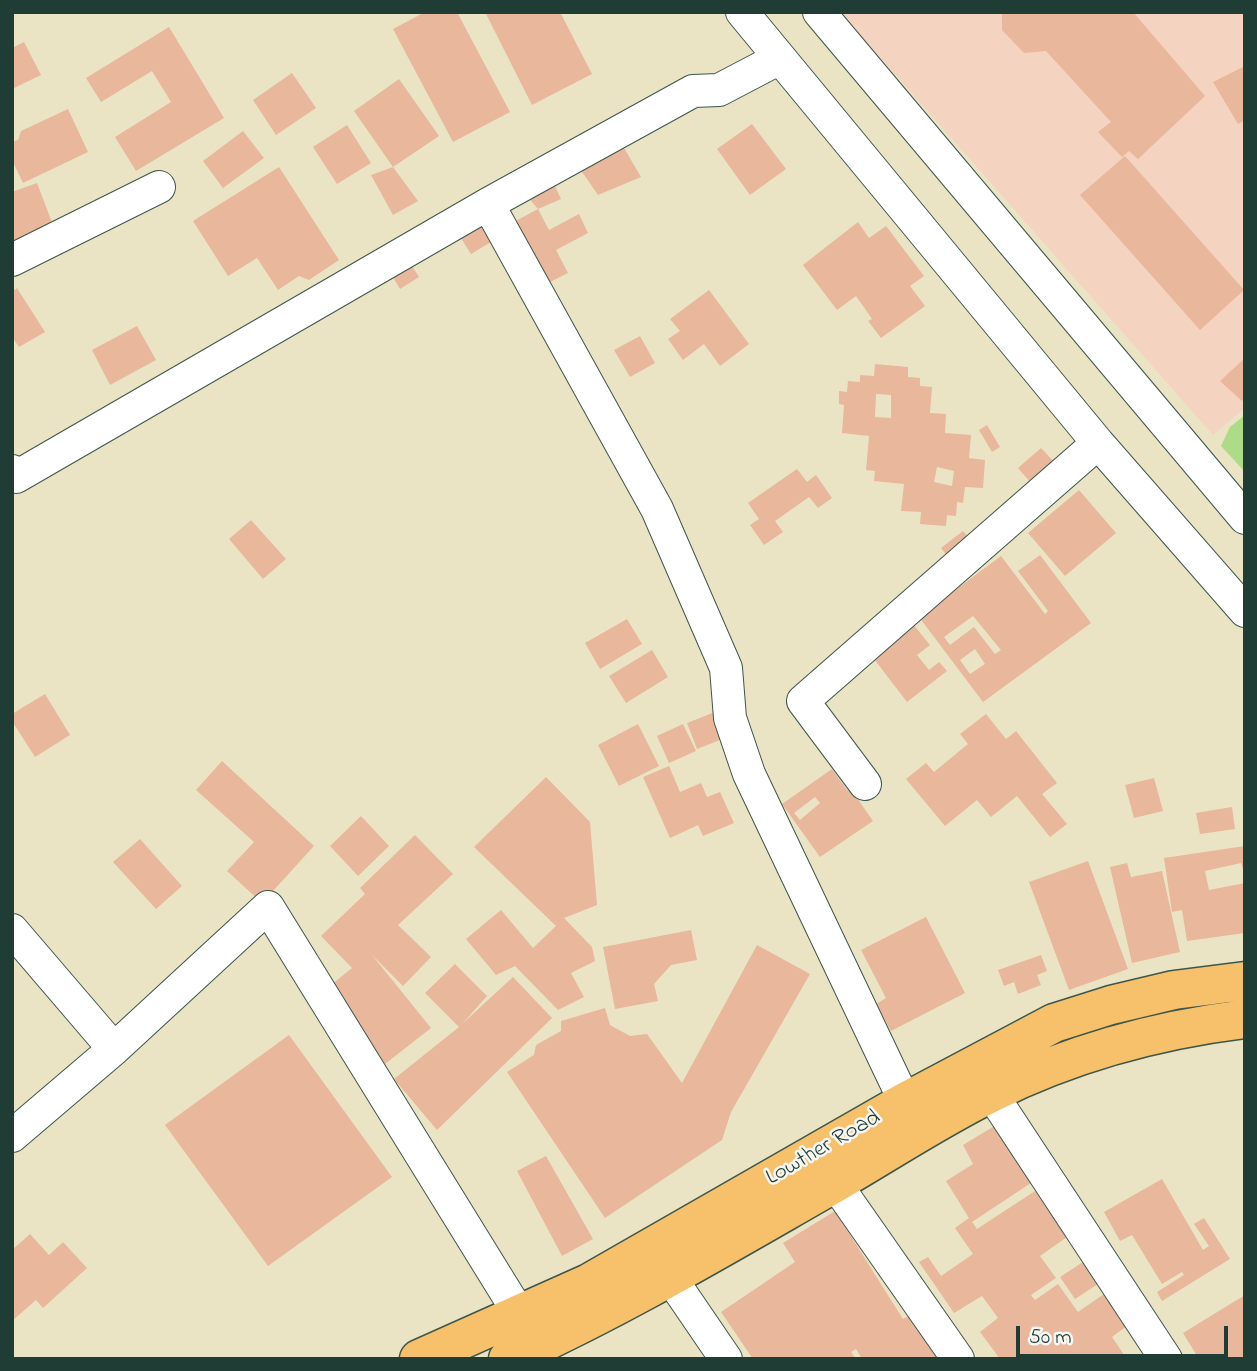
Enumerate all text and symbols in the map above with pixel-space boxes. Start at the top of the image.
street label: Lowther Road [762,1105,886,1193]
scale bar [1019,1312,1231,1356]
text: 50 m [1029,1323,1072,1353]

